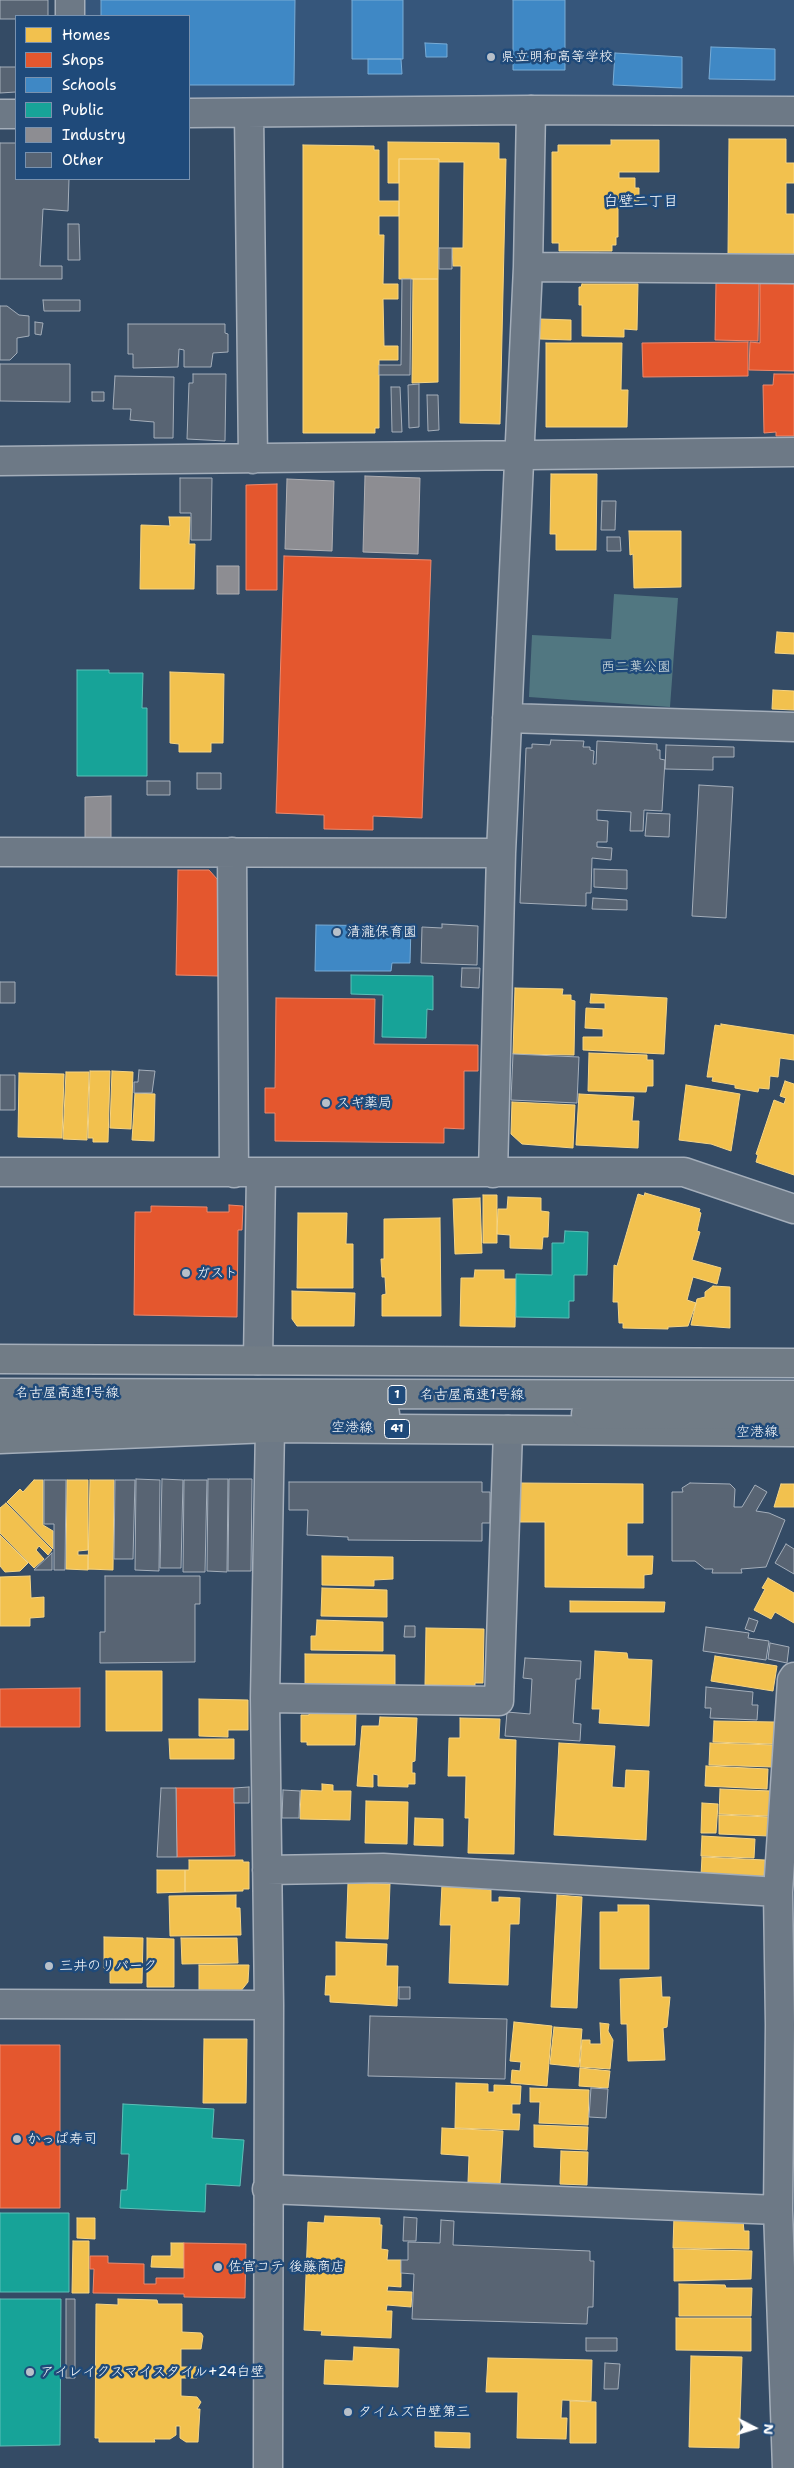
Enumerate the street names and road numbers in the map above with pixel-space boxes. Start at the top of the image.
street label: 名古屋高速1号線 [15,1385,119,1401]
road number: 1 [388,1386,406,1404]
street label: 名古屋高速1号線 [420,1387,524,1403]
street label: 空港線 [331,1419,373,1437]
road number: 41 [384,1420,410,1438]
street label: 空港線 [736,1424,778,1440]

